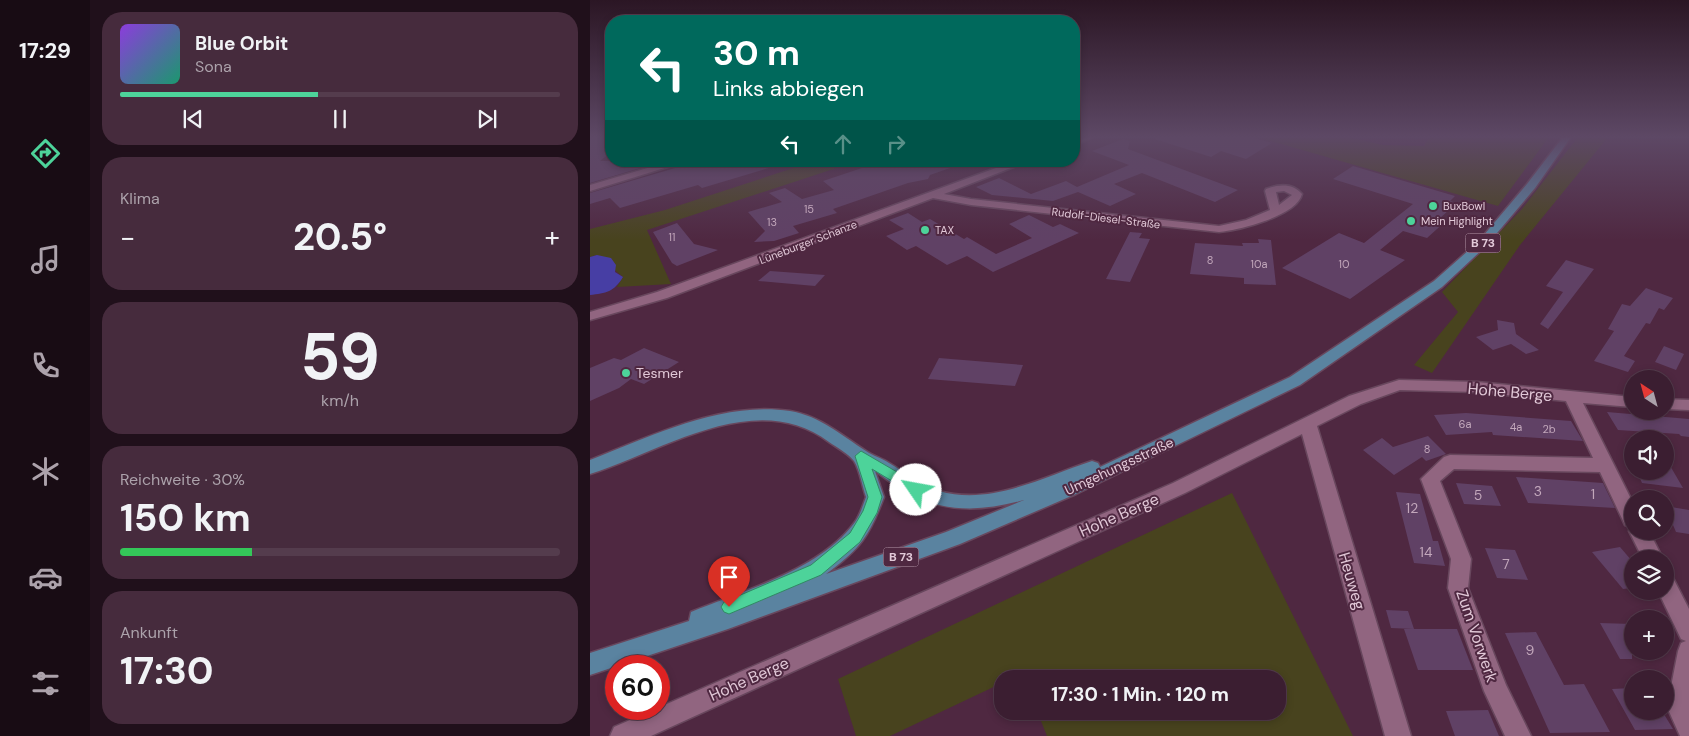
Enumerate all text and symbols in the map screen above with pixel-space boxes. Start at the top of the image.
text: 30 m [713,30,800,76]
text: Blue Orbit [195,31,288,56]
icon: left [630,35,695,100]
text: 17:29 [19,36,71,65]
text: Sona [195,56,232,77]
text: Links abbiegen [713,74,864,103]
icon: previous [179,105,207,133]
icon: pause [326,105,354,133]
icon: next [473,105,501,133]
icon: left [776,130,804,158]
icon: ahead [829,130,857,158]
icon: right [882,130,910,158]
icon: directions [28,136,63,171]
text: Klima [120,188,160,209]
place label: BuxBowl [1443,199,1485,213]
marker: BuxBowl [1427,200,1439,212]
house number: 15 [804,202,814,216]
street label: Rudolf-Diesel-Straße [1051,204,1161,232]
text: 20.5° [293,212,387,262]
place label: Mein Highlight [1421,214,1493,228]
house number: 13 [767,215,777,229]
marker: Mein Highlight [1405,215,1417,227]
street label: Lüneburger Schanze [757,217,859,267]
text: − [120,219,135,256]
text: + [545,219,560,256]
place label: TAX [935,223,955,237]
marker: TAX [919,224,931,236]
house number: 11 [669,230,675,244]
road number: B 73 [1466,234,1500,252]
icon: music [28,242,63,277]
house number: 8 [1207,253,1213,267]
house number: 10a [1251,257,1267,271]
house number: 10 [1339,257,1349,271]
text: 59 [300,315,380,399]
icon: phone [28,348,63,383]
place label: Tesmer [636,364,683,382]
marker: Tesmer [620,367,632,379]
north arrow [1624,370,1674,420]
map controls [1624,370,1674,720]
street label: Hohe Berge [1467,378,1553,406]
text: km/h [321,390,359,411]
house number: 6a [1459,417,1471,431]
house number: 4a [1510,420,1522,434]
house number: 2b [1542,422,1556,436]
button: sound [1624,430,1674,480]
street label: Umgehungsstraße [1062,433,1176,499]
house number: 8 [1424,442,1430,456]
icon: climate [28,454,63,489]
position arrow [889,463,941,515]
text: Reichweite · 30% [120,469,245,490]
house number: 3 [1534,482,1542,500]
house number: 1 [1591,485,1595,503]
house number: 5 [1474,486,1482,504]
street label: Hohe Berge [1076,488,1162,542]
button: search [1624,490,1674,540]
text: 150 km [120,493,251,543]
house number: 12 [1406,499,1418,517]
house number: 14 [1420,543,1433,561]
road number: B 73 [884,548,918,566]
street label: Heuweg [1334,550,1370,612]
button: layers [1624,550,1674,600]
house number: 7 [1502,555,1510,573]
pin [708,556,750,607]
icon: car [28,560,63,595]
icon: arrive [715,563,743,591]
street label: Zum Vorwerk [1451,587,1503,685]
button: + [1624,610,1674,660]
text: Ankunft [120,622,178,643]
house number: 9 [1526,641,1535,659]
text: 17:30 [120,646,214,696]
street label: Hohe Berge [706,652,792,706]
speed limit sign: 60 [605,655,670,720]
icon: filters [28,666,63,701]
button: − [1624,670,1674,720]
text: 17:30 · 1 Min. · 120 m [1051,682,1229,707]

